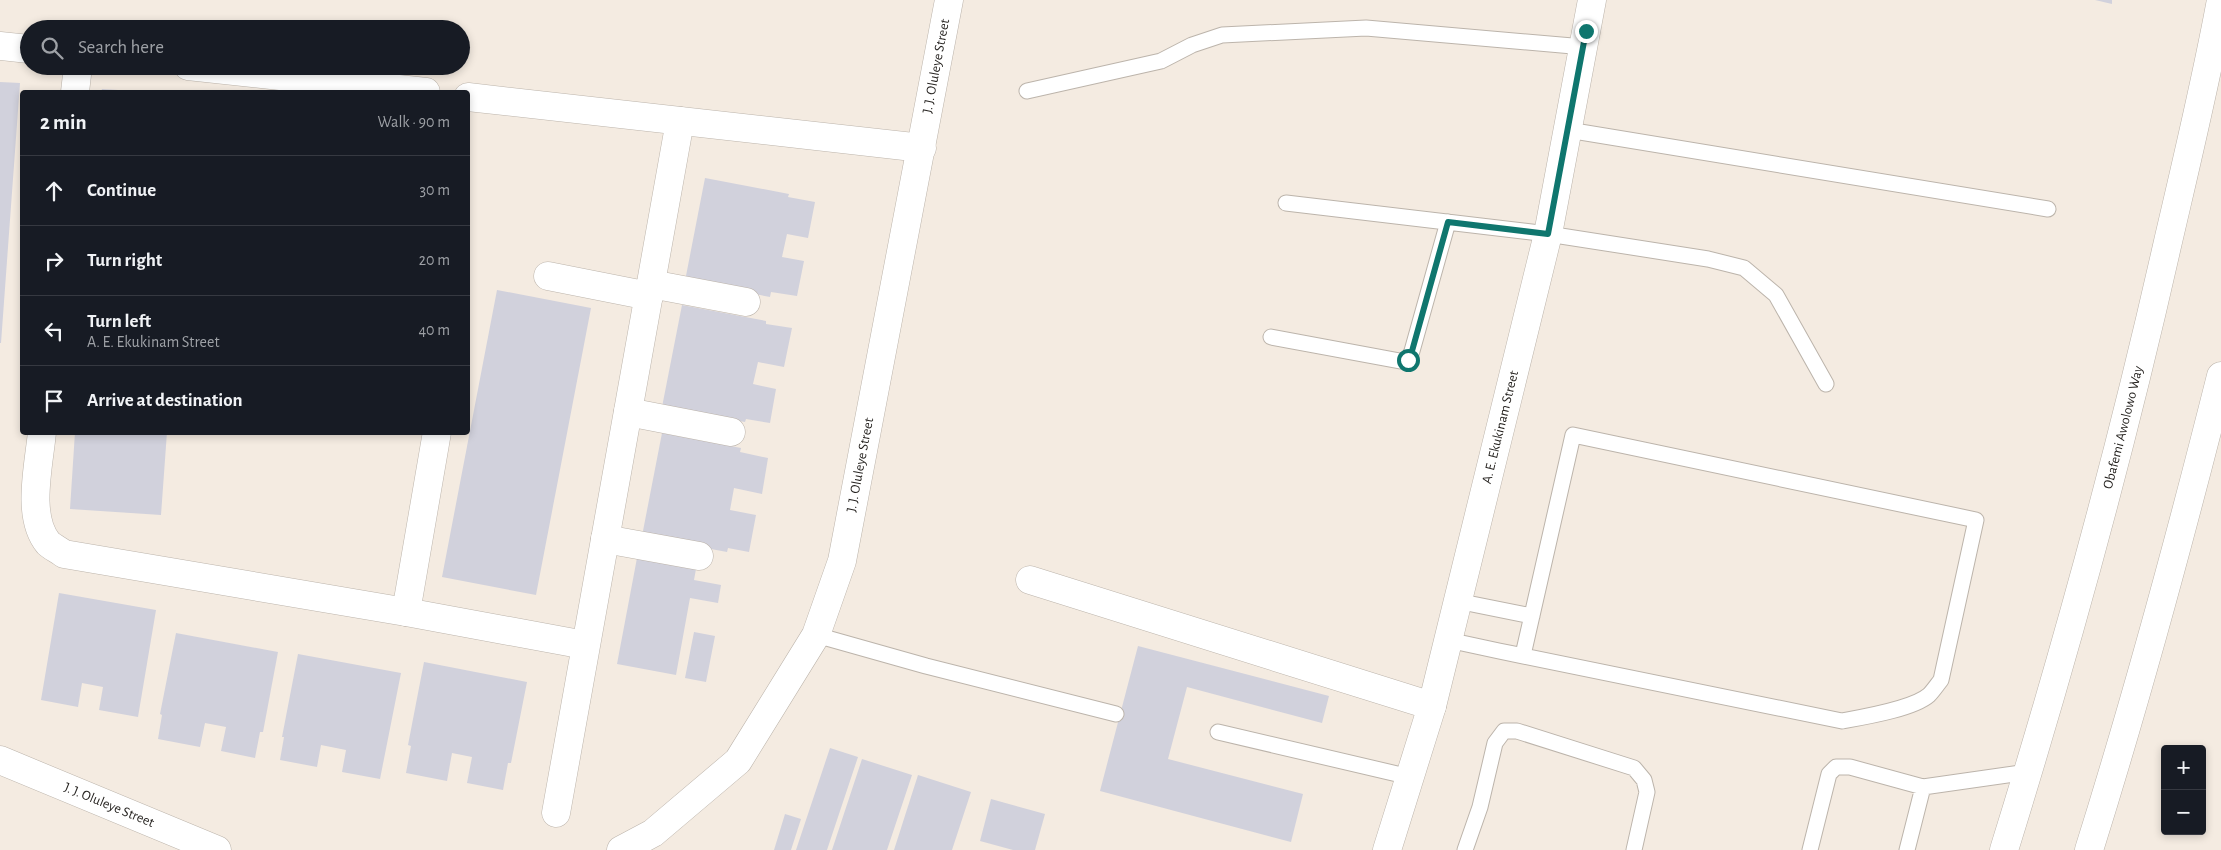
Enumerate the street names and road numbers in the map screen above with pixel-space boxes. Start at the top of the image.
street label: J. J. Oluleye Street [921,17,952,115]
street label: Obafemi Awolowo Way [2101,365,2146,491]
street label: A. E. Ekukinam Street [1480,369,1521,485]
street label: J. J. Oluleye Street [844,416,876,513]
street label: J. J. Oluleye Street [62,780,156,830]

